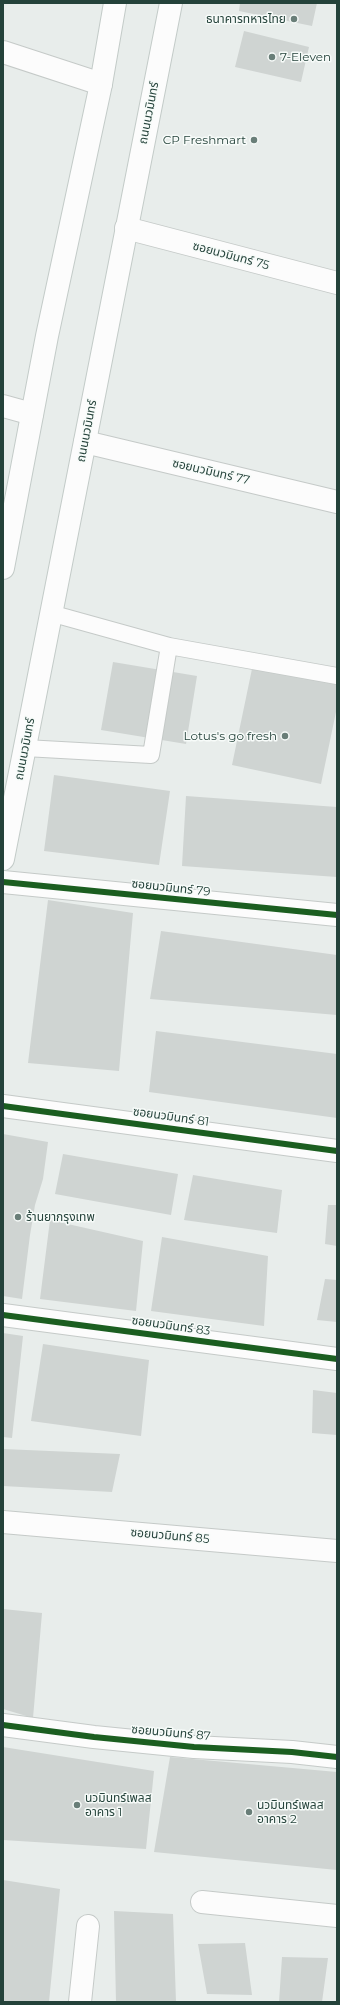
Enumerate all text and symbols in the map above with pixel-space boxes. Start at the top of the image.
place label: ธนาคารทหารไทย [206,12,286,26]
marker: ธนาคารทหารไทย [289,14,299,24]
place label: 7-Eleven [280,50,331,64]
marker: 7-Eleven [267,52,277,62]
street label: ถนนนวมินทร์ [136,81,162,145]
place label: CP Freshmart [163,133,246,147]
marker: CP Freshmart [249,135,259,145]
street label: ซอยนวมินทร์ 75 [191,239,271,273]
street label: ถนนนวมินทร์ [74,399,100,463]
street label: ซอยนวมินทร์ 77 [171,456,251,488]
street label: ถนนนวมินทร์ [12,717,38,781]
place label: Lotus's go fresh [183,729,277,743]
marker: Lotus's go fresh [280,731,290,741]
street label: ซอยนวมินทร์ 79 [131,877,211,899]
street label: ซอยนวมินทร์ 81 [132,1105,210,1129]
place label: ร้านยากรุงเทพ [26,1210,95,1224]
marker: ร้านยากรุงเทพ [13,1212,23,1222]
street label: ซอยนวมินทร์ 83 [131,1313,211,1339]
street label: ซอยนวมินทร์ 85 [130,1525,210,1547]
street label: ซอยนวมินทร์ 87 [131,1722,211,1744]
place label: นวมินทร์เพลส อาคาร 1 [85,1791,152,1819]
place label: นวมินทร์เพลส อาคาร 2 [257,1798,324,1826]
marker: นวมินทร์เพลส อาคาร 1 [72,1800,82,1810]
marker: นวมินทร์เพลส อาคาร 2 [244,1807,254,1817]

